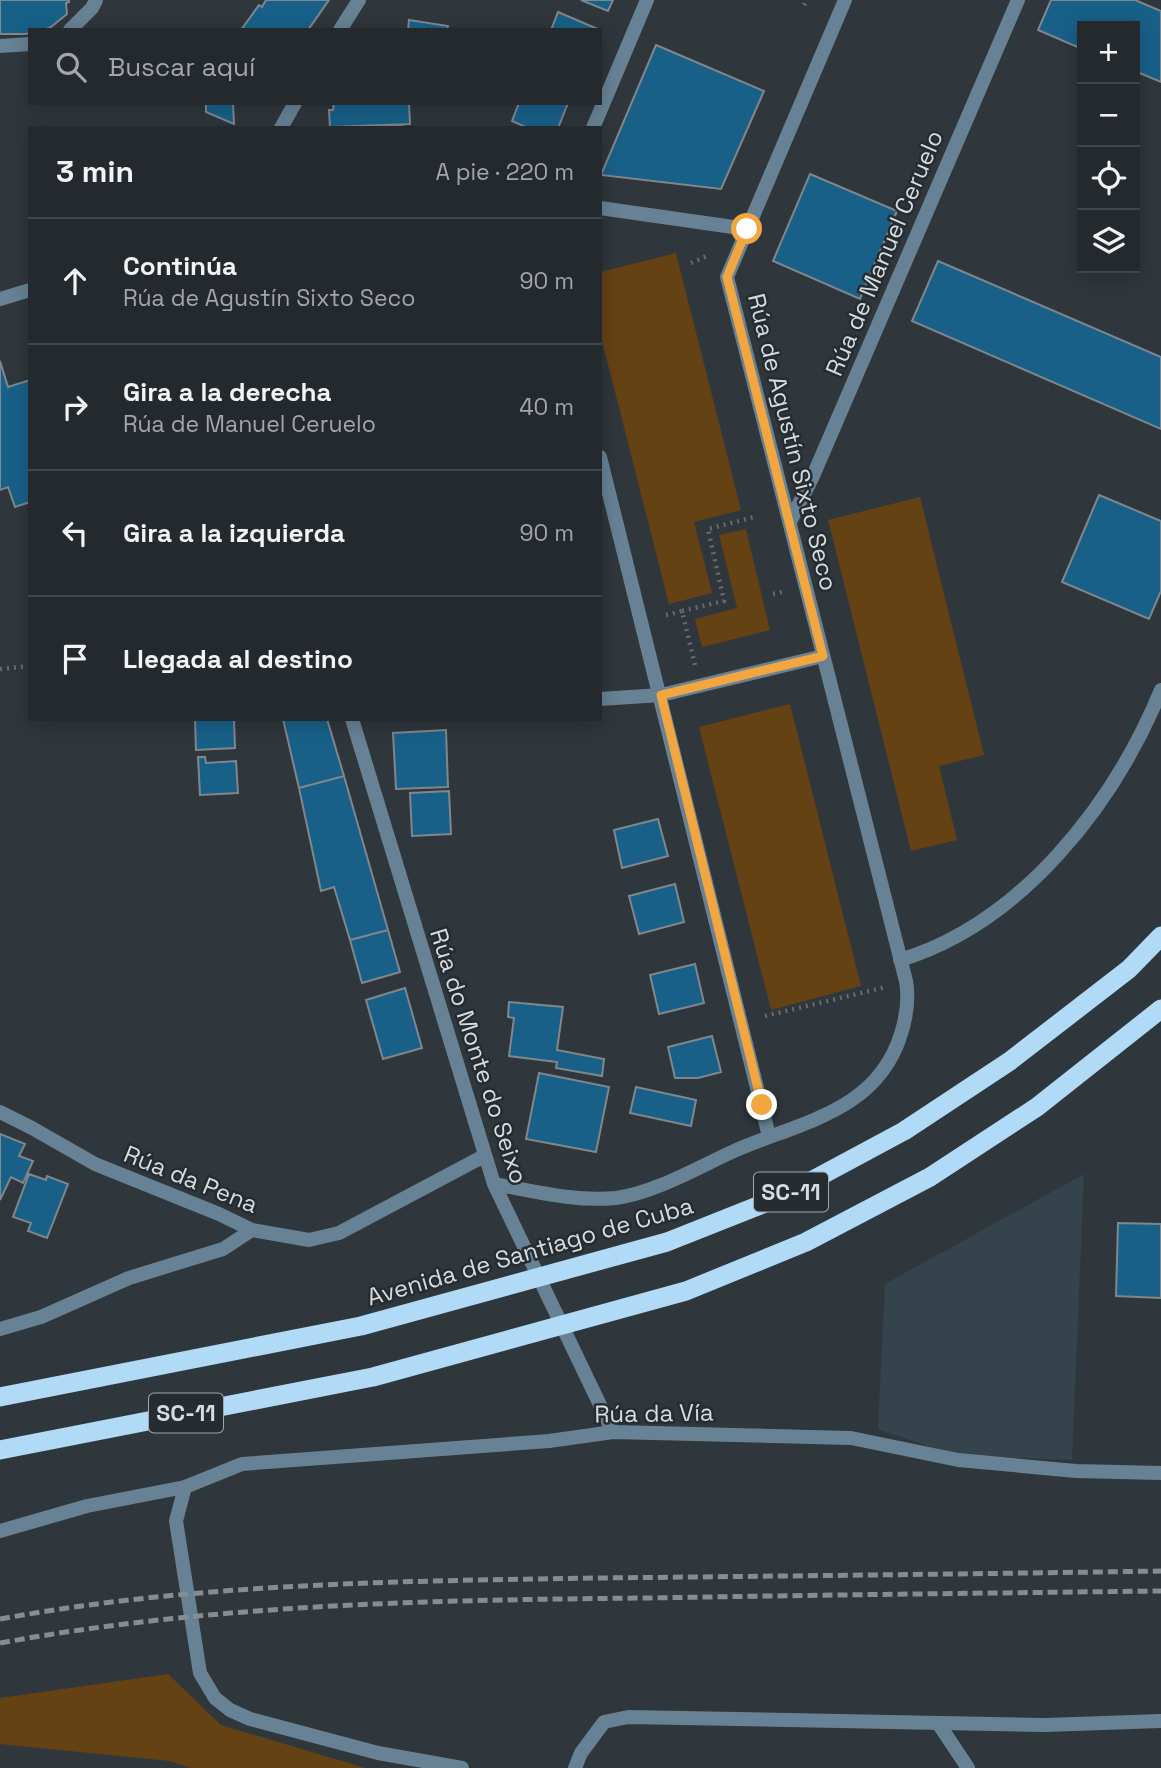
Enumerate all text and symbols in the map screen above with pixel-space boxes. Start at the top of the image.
map controls [1077,21,1140,273]
button: + [1077,21,1140,84]
search box [28,28,602,105]
icon: search [52,48,90,86]
text: Buscar aquí [108,50,255,84]
button: − [1077,84,1140,147]
street label: Rúa de Manuel Ceruelo [818,125,950,381]
button: locate [1077,147,1140,210]
text: 3 min [56,152,134,191]
text: A pie · 220 m [436,157,574,187]
button: layers [1077,210,1140,273]
route start [731,213,762,244]
text: Continúa [123,249,237,283]
icon: ahead [56,262,94,300]
text: 90 m [519,266,574,296]
text: Rúa de Agustín Sixto Seco [123,283,416,313]
street label: Rúa de Agustín Sixto Seco [741,290,845,594]
text: Gira a la derecha [123,375,332,409]
icon: right [56,388,94,426]
text: 40 m [519,392,574,422]
text: Rúa de Manuel Ceruelo [123,409,376,439]
icon: left [56,514,94,552]
text: Gira a la izquierda [123,516,345,550]
text: 90 m [519,518,574,548]
icon: arrive [56,640,94,678]
text: Llegada al destino [123,642,353,676]
street label: Rúa do Monte do Seixo [423,924,535,1188]
route end [746,1089,777,1120]
street label: Rúa da Pena [119,1138,263,1220]
road number: SC-11 [754,1172,828,1212]
street label: Avenida de Santiago de Cuba [363,1189,697,1312]
road number: SC-11 [149,1394,223,1432]
street label: Rúa da Vía [594,1396,714,1430]

